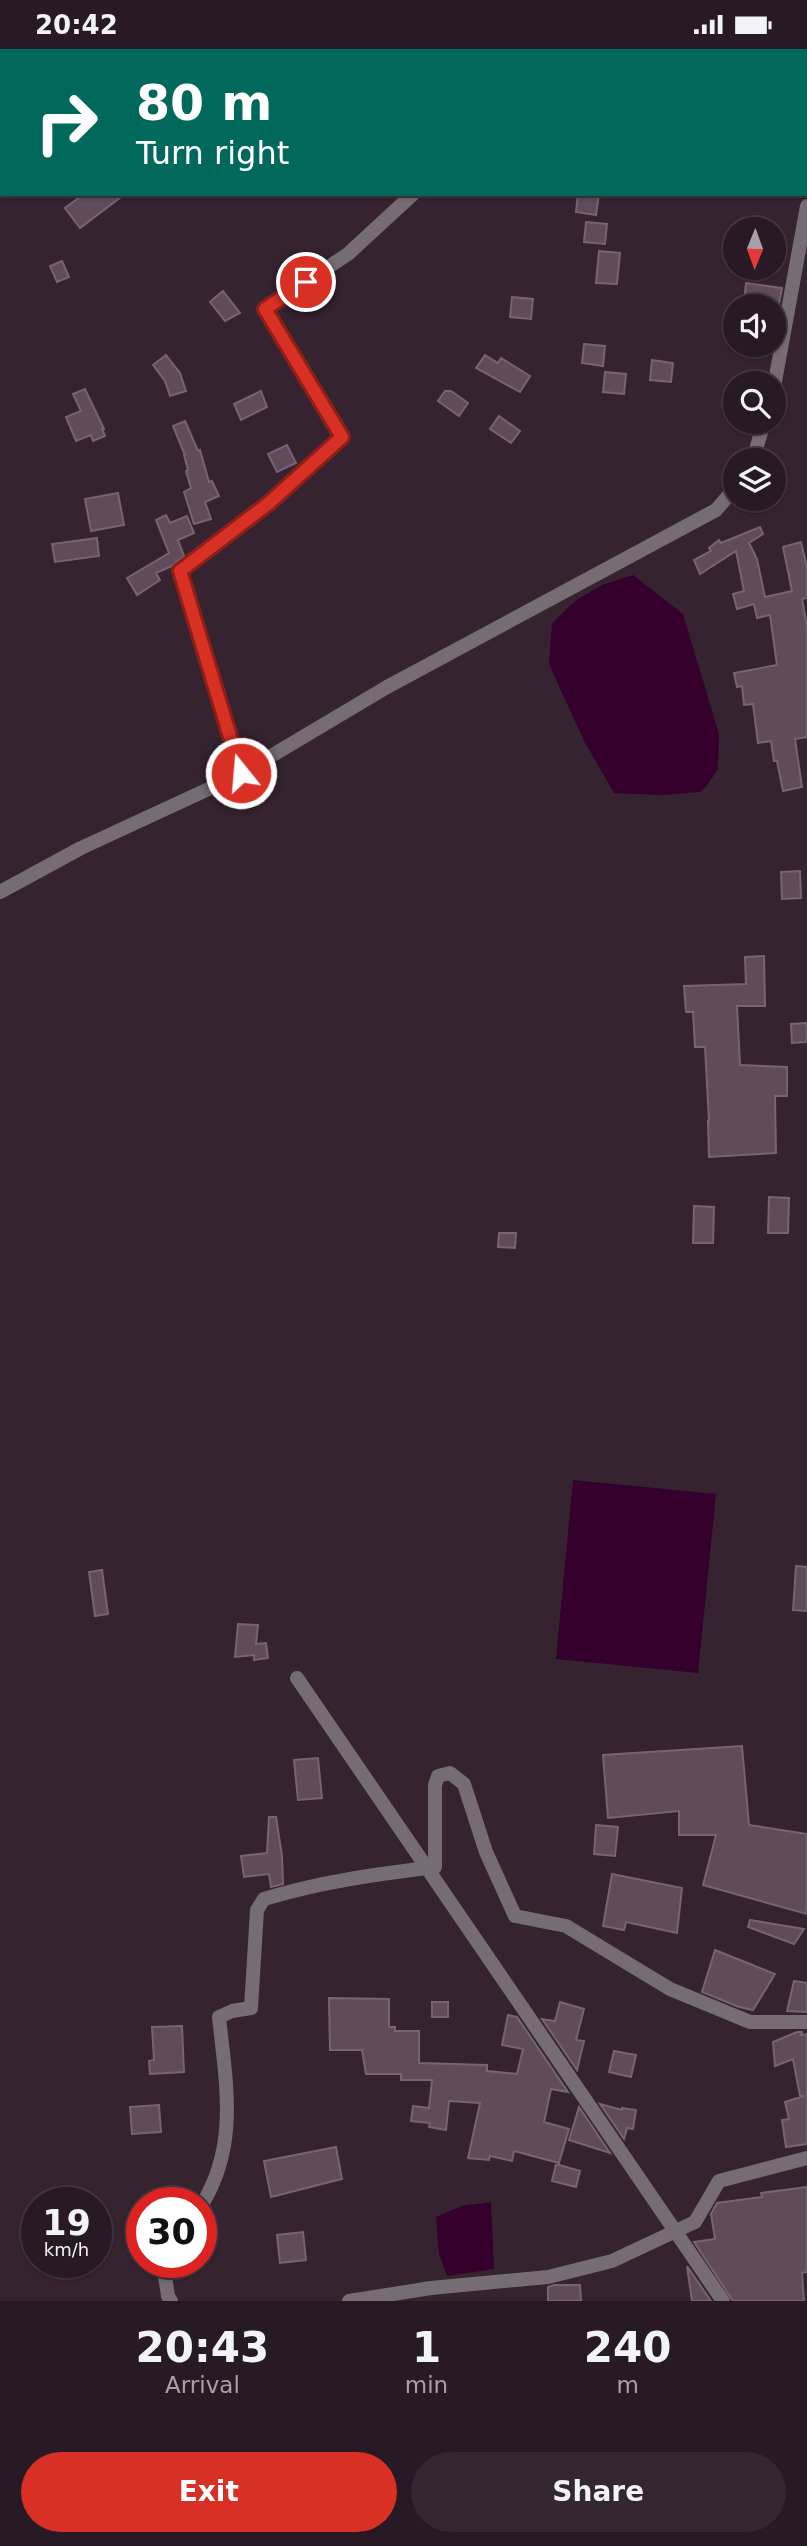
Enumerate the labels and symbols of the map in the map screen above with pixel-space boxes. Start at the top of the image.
north arrow [723,217,786,280]
pin [276,252,336,312]
position arrow [204,736,278,810]
speed limit sign: 30 [126,2187,217,2278]

